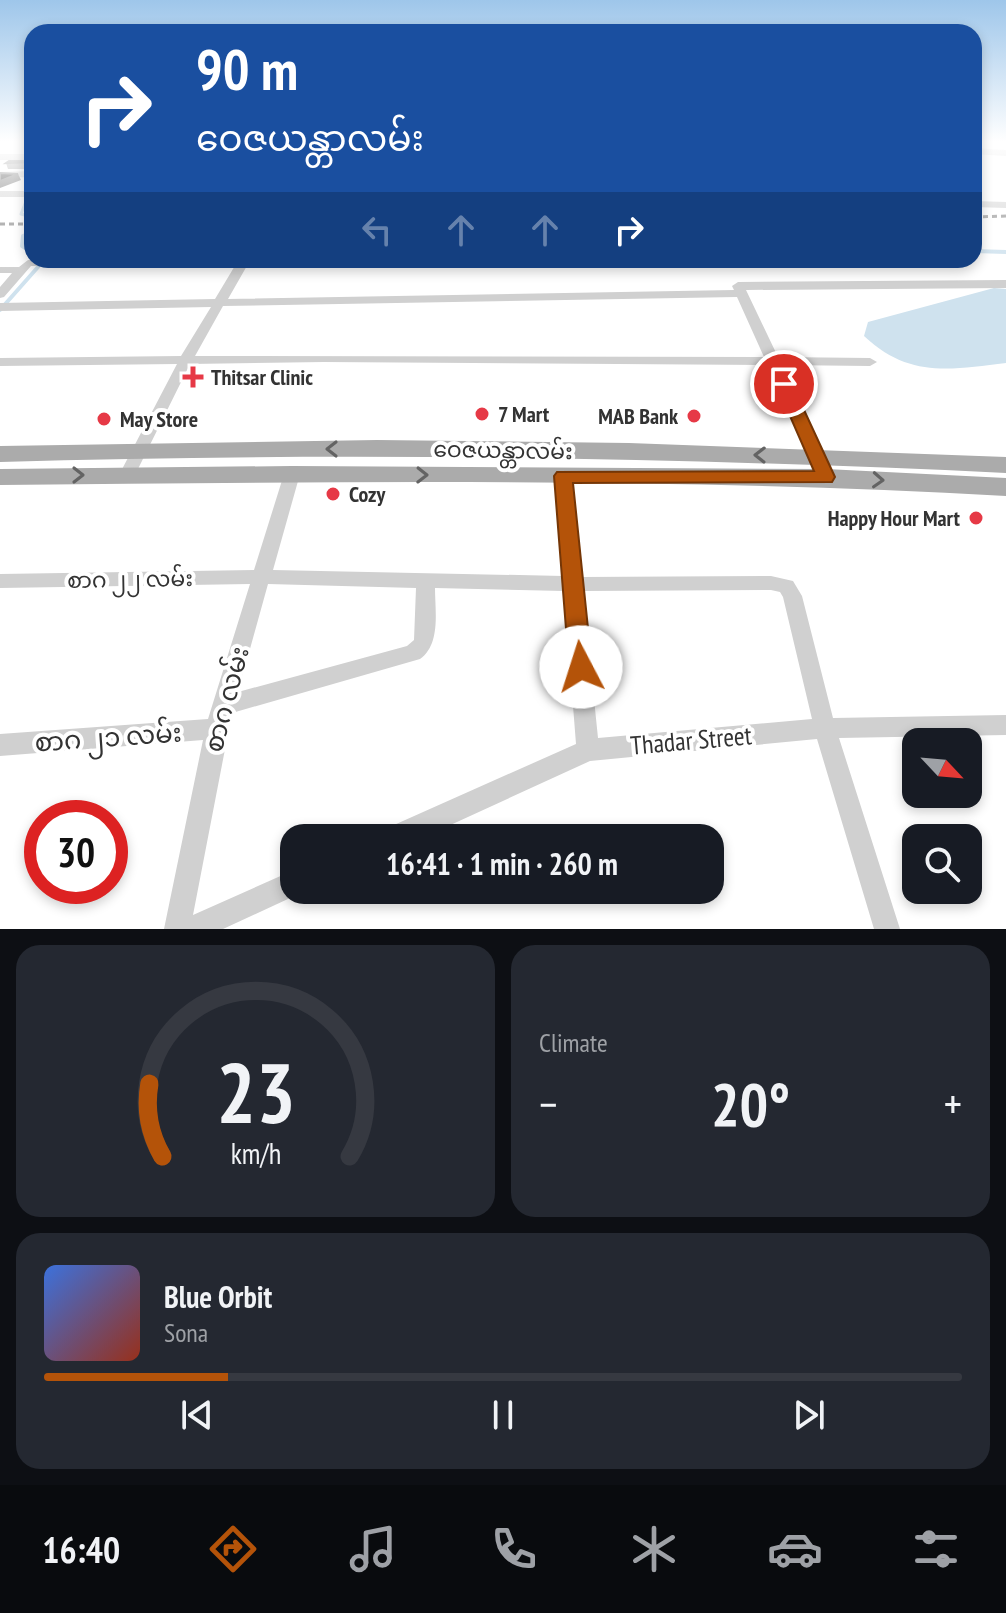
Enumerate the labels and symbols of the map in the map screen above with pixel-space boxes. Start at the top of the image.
pin [750,350,818,418]
place label: Thitsar Clinic [211,363,313,391]
marker: Thitsar Clinic [182,366,204,388]
place label: 7 Mart [498,400,550,428]
place label: MAB Bank [598,402,679,430]
place label: May Store [120,405,198,433]
marker: 7 Mart [473,405,491,423]
marker: MAB Bank [685,407,703,425]
marker: May Store [95,410,113,428]
street label: ဝေဇယန္တာလမ်း [433,434,573,469]
one-way arrow [325,440,338,458]
one-way arrow [753,446,766,463]
one-way arrow [72,466,85,484]
one-way arrow [416,466,429,484]
one-way arrow [872,471,885,488]
place label: Cozy [349,480,386,508]
marker: Cozy [324,485,342,503]
place label: Happy Hour Mart [828,504,961,532]
marker: Happy Hour Mart [967,509,985,527]
street label: စာဂ ၂၂ လမ်း [67,563,193,598]
position arrow [539,625,623,709]
street label: စာဂ လမ်း [196,643,256,755]
street label: စာဂ ၂၁ လမ်း [33,715,183,764]
street label: Thadar Street [629,718,753,762]
north arrow [902,728,982,808]
speed limit sign: 30 [24,800,128,904]

